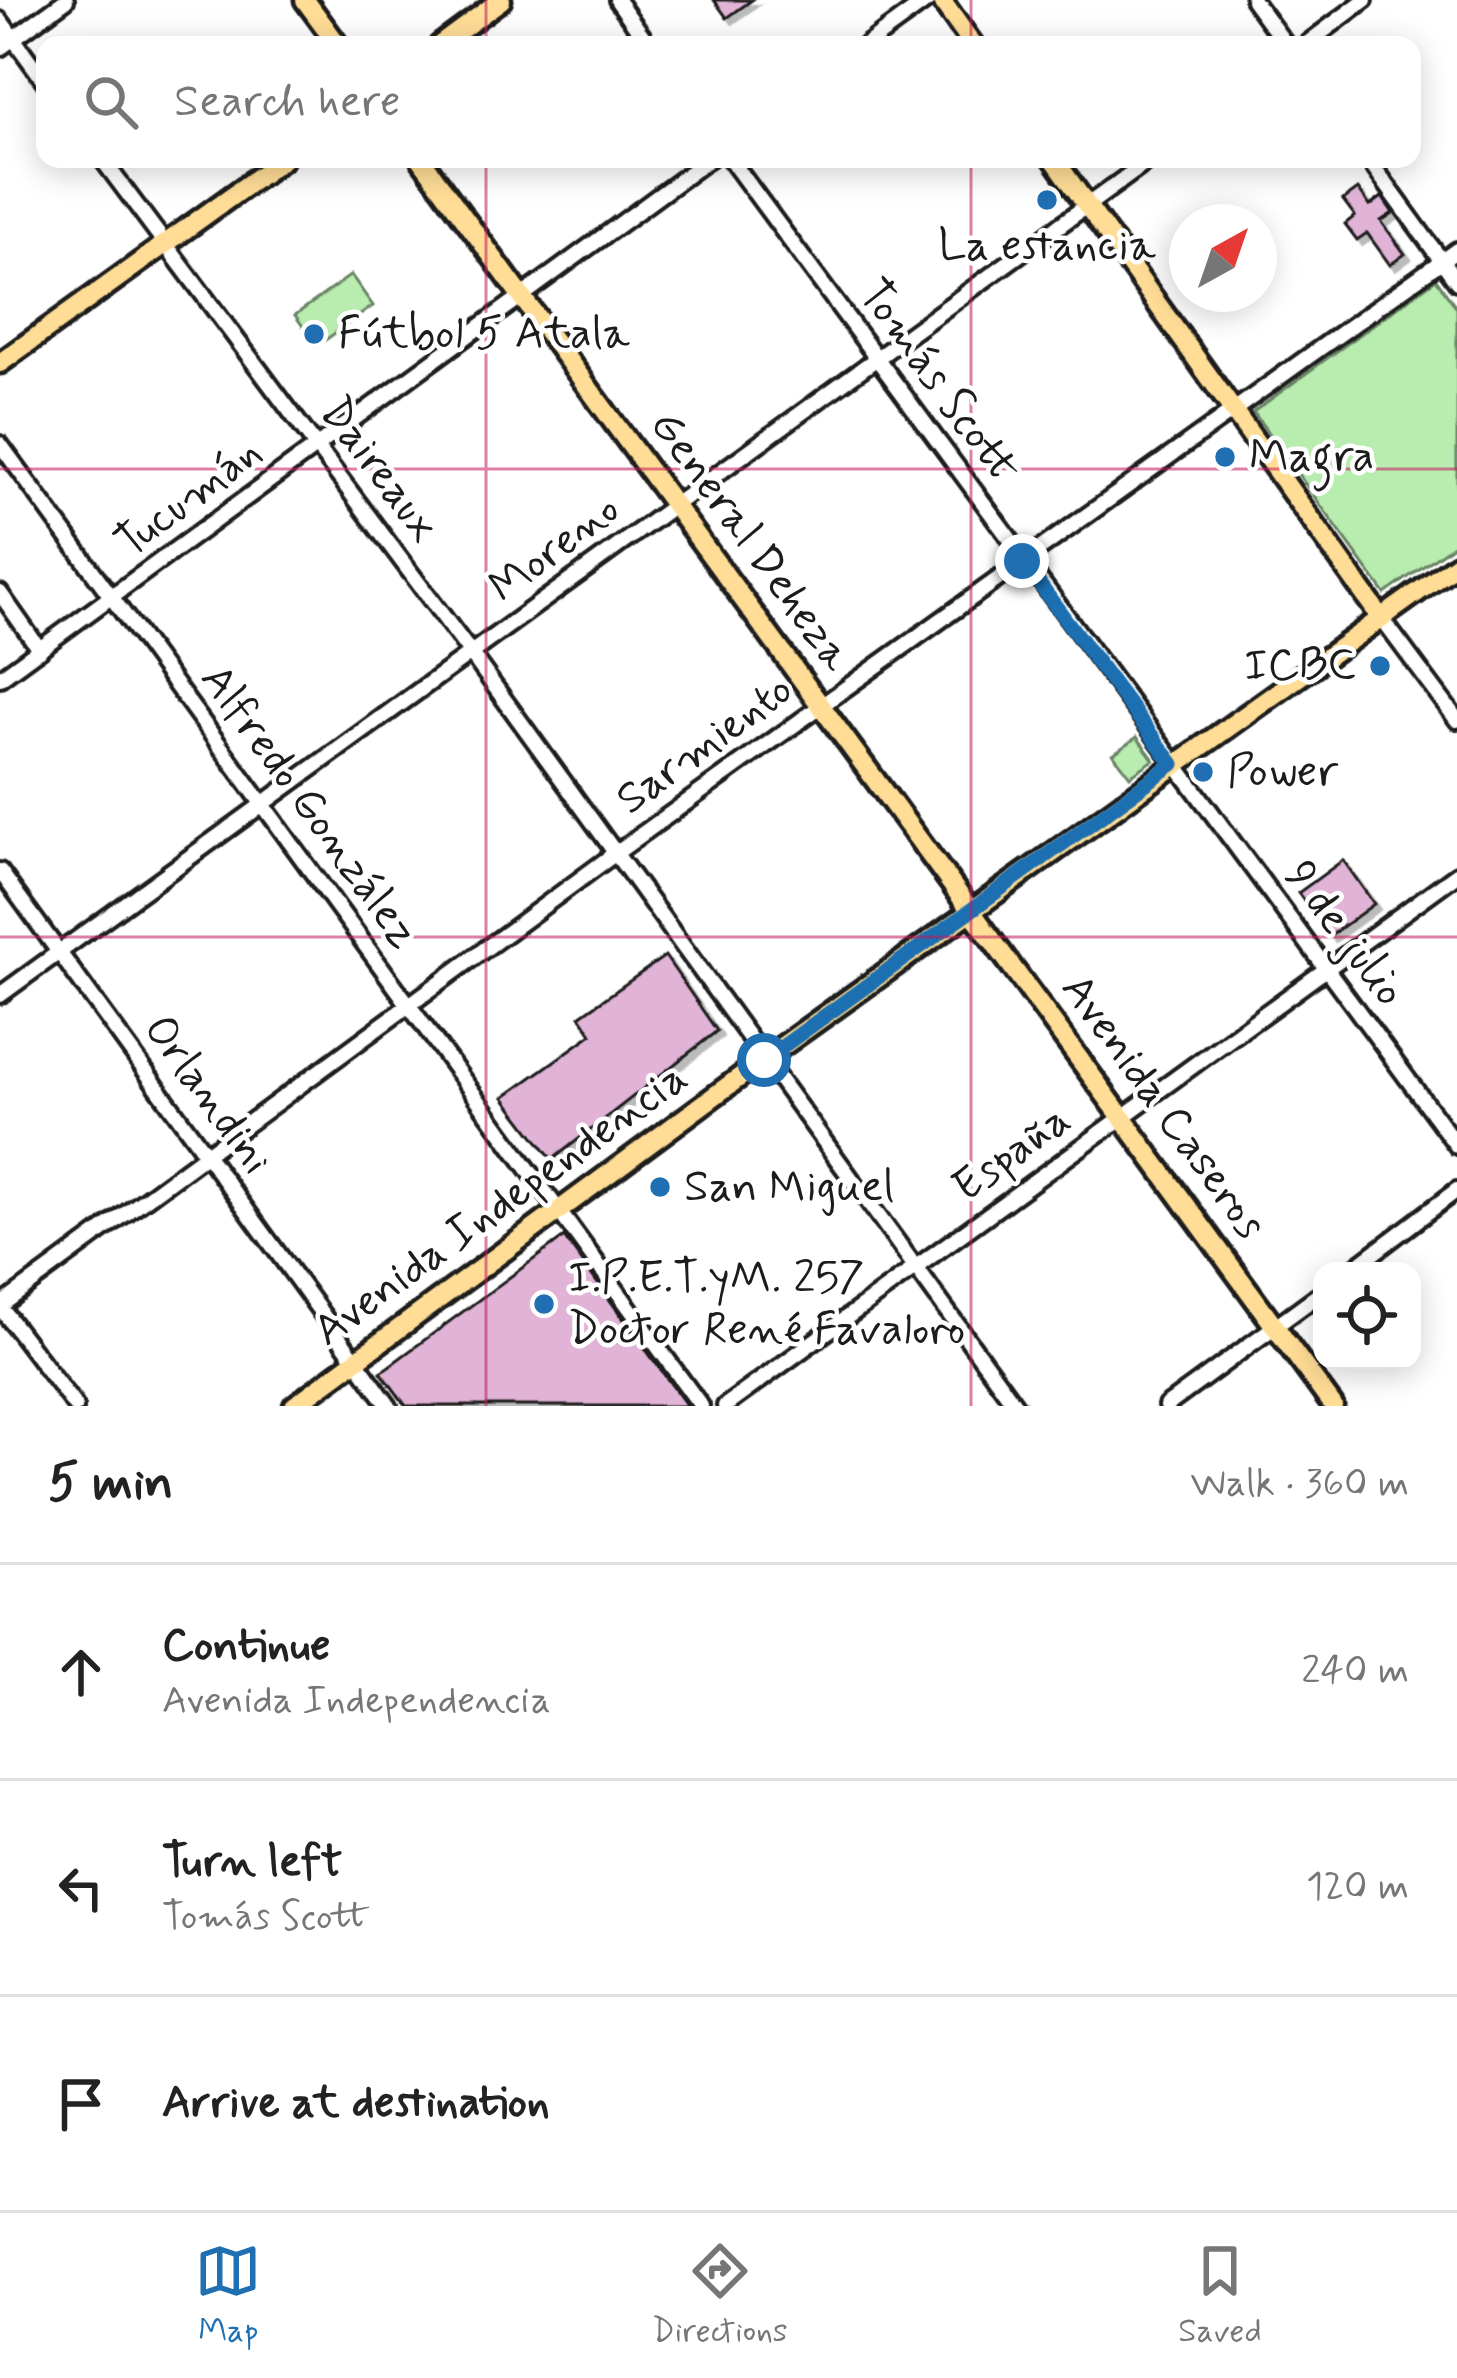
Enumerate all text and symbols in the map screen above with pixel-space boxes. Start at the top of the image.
search box [36,36,1421,168]
icon: search [78,69,144,135]
text: Search here [174,73,401,132]
marker: La estancia [1034,187,1060,213]
north arrow [1169,204,1277,312]
place label: La estancia [938,217,1157,276]
street label: Tomás Scott [844,268,1032,496]
place label: Fútbol 5 Atala [338,305,631,364]
marker: Fútbol 5 Atala [301,321,327,347]
street label: Daireaux [305,386,453,554]
street label: General Deheza [635,399,865,684]
street label: Tucumán [104,423,274,573]
place label: Magra [1249,428,1374,492]
marker: Magra [1212,444,1238,470]
street label: Moreno [478,481,632,617]
route end [995,534,1049,588]
place label: ICBC [1244,637,1356,696]
street label: Alfredo González [186,653,432,961]
marker: ICBC [1367,653,1393,679]
street label: Sarmiento [605,661,805,829]
place label: Power [1227,743,1339,802]
marker: Power [1190,759,1216,785]
street label: 9 de julio [1270,849,1418,1019]
street label: Avenida Caseros [1047,963,1279,1252]
street label: Orlandini [129,1003,285,1187]
route start [737,1033,791,1087]
street label: Avenida Independencia [302,1049,700,1361]
street label: España [941,1091,1083,1217]
place label: San Miguel [684,1158,894,1217]
marker: San Miguel [647,1174,673,1200]
place label: I.P.E.T.yM. 257 Doctor René Favaloro [568,1249,965,1360]
map controls [1313,1262,1421,1370]
button: locate [1313,1262,1421,1370]
marker: I.P.E.T.yM. 257 Doctor René Favaloro [531,1291,557,1317]
text: 5 min [48,1451,173,1517]
text: Walk · 360 m [1191,1459,1409,1510]
text: Continue [162,1617,330,1676]
icon: ahead [48,1639,114,1705]
text: 240 m [1301,1646,1409,1697]
text: Avenida Independencia [162,1676,551,1727]
text: Turn left [162,1833,342,1892]
icon: left [48,1855,114,1921]
text: 120 m [1306,1862,1409,1913]
text: Tomás Scott [162,1892,370,1943]
icon: arrive [48,2071,114,2137]
text: Arrive at destination [162,2074,550,2133]
tab: Map [195,2238,261,2354]
tab: Directions [652,2238,788,2354]
tab: Saved [1178,2238,1262,2354]

